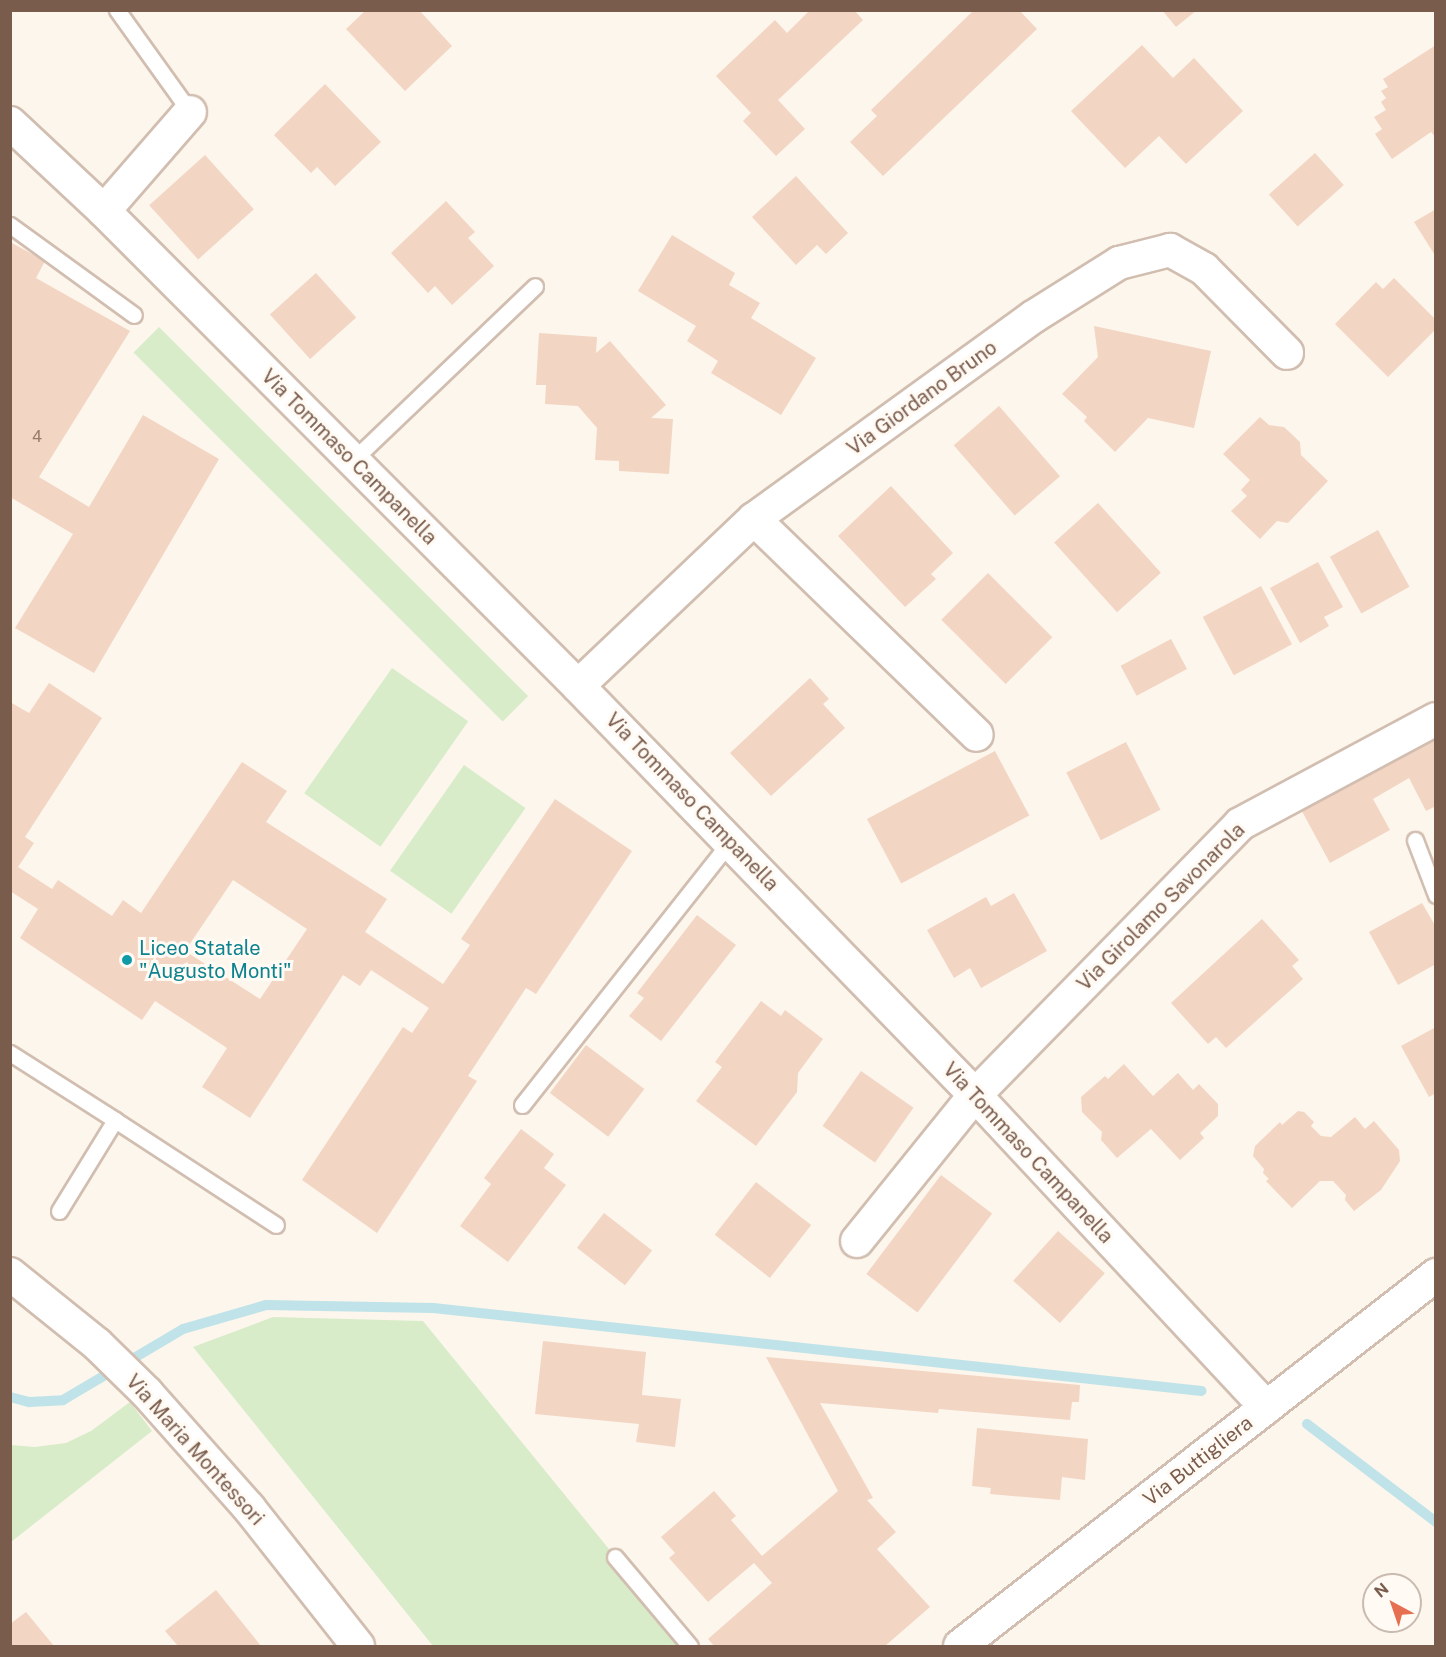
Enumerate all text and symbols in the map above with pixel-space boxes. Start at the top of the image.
street label: Via Giordano Bruno [842,336,1002,460]
street label: Via Tommaso Campanella [256,364,442,550]
house number: 4 [32,427,42,447]
street label: Via Tommaso Campanella [601,708,783,896]
street label: Via Girolamo Savonarola [1072,818,1250,996]
place label: Liceo Statale "Augusto Monti" [139,936,292,983]
marker: Liceo Statale "Augusto Monti" [120,953,134,967]
street label: Via Tommaso Campanella [938,1058,1118,1248]
street label: Via Maria Montessori [121,1370,269,1530]
street label: Via Buttigliera [1139,1411,1257,1511]
north arrow [1362,1573,1422,1633]
text: N [1370,1579,1392,1602]

